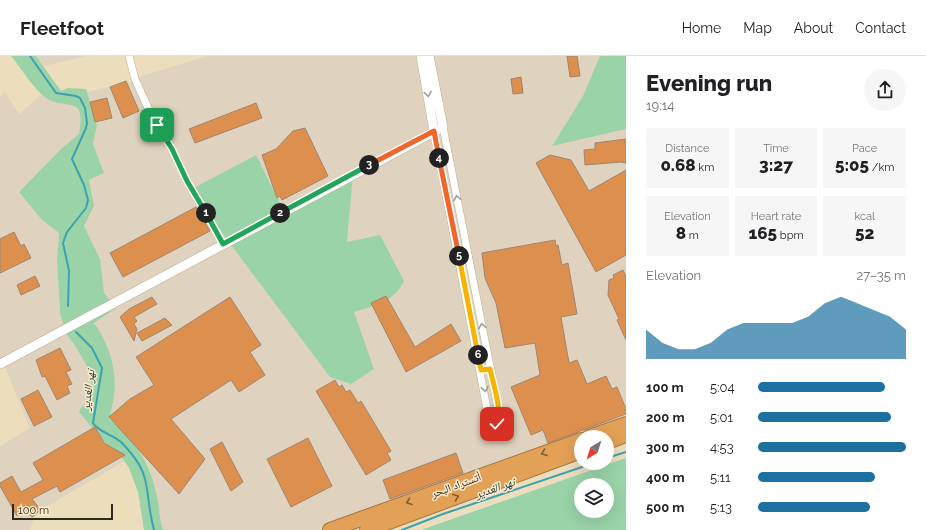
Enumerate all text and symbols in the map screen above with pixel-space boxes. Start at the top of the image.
text: Fleetfoot [20,17,104,39]
text: Home [682,20,721,36]
text: Map [743,20,772,36]
text: About [794,20,833,36]
text: Contact [855,20,906,36]
button: share [864,69,906,111]
text: Evening run [646,70,772,96]
one-way arrow [423,90,432,97]
text: 19:14 [646,98,674,113]
pin [140,108,174,142]
icon: arrive [146,114,168,136]
text: Distance [665,142,709,155]
text: Time [763,142,789,155]
text: Pace [852,142,877,155]
pin: 4 [429,148,449,168]
text: 4 [436,151,442,164]
pin: 3 [359,155,379,175]
text: 0.68 [660,155,696,175]
text: 3:27 [759,155,793,175]
text: 5:05 [835,155,869,175]
text: 3 [366,158,372,171]
text: km [696,161,714,174]
text: /km [869,161,894,174]
one-way arrow [453,195,462,201]
pin: 1 [196,203,216,223]
pin: 2 [270,203,290,223]
text: 1 [203,206,209,219]
text: 2 [277,206,283,219]
text: Elevation [664,210,711,223]
text: Heart rate [751,210,801,223]
text: kcal [854,210,875,223]
text: 8 [676,223,686,243]
text: 165 [748,223,777,243]
text: 52 [855,223,874,243]
text: m [686,229,699,242]
text: bpm [777,229,804,242]
pin: 5 [449,246,469,266]
text: 5 [456,249,462,262]
text: Elevation [646,268,701,283]
text: 27–35 m [856,268,906,283]
one-way arrow [478,323,487,329]
pin: 6 [468,345,488,365]
text: 6 [475,348,481,361]
water label: نهر الغدير [78,366,98,412]
text: 100 m [646,380,684,395]
text: 5:04 [710,380,735,395]
one-way arrow [480,386,488,392]
pin [480,407,514,441]
text: 200 m [646,410,685,425]
text: 5:01 [710,410,733,425]
icon: check [486,413,508,435]
north arrow [574,430,614,470]
map controls [574,430,614,518]
text: 300 m [646,440,684,455]
text: 4:53 [710,440,734,455]
one-way arrow [541,449,548,457]
street label: أتستراد البحر [428,470,483,501]
text: 400 m [646,470,685,485]
text: 5:11 [710,470,731,485]
water label: نهر الغدير [473,474,519,502]
button: layers [574,478,614,518]
one-way arrow [453,493,460,501]
one-way arrow [405,497,412,505]
text: 500 m [646,500,684,515]
text: 5:13 [710,500,732,515]
scale bar [12,502,113,521]
text: 100 m [18,504,49,517]

